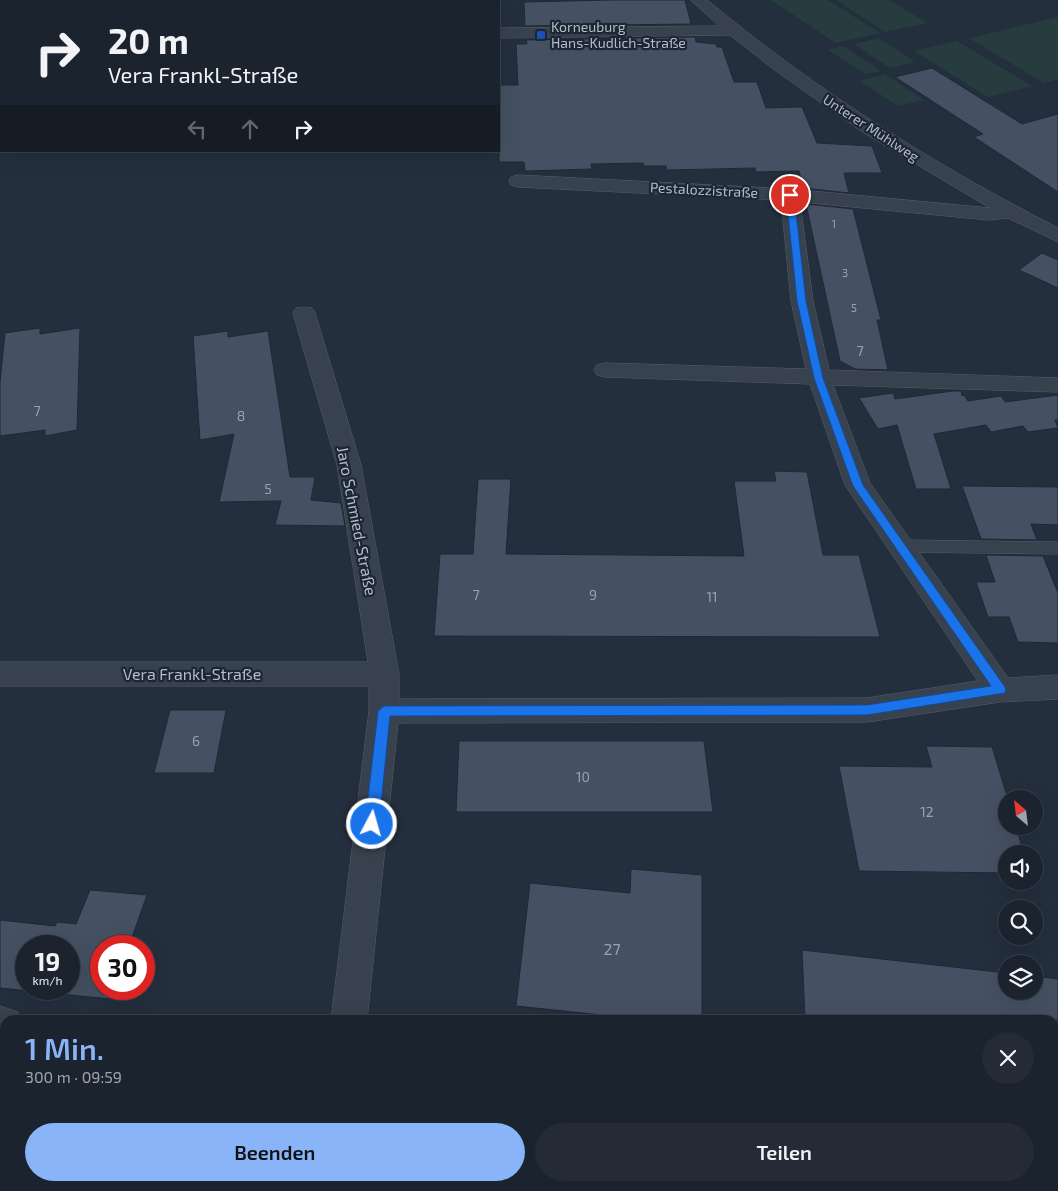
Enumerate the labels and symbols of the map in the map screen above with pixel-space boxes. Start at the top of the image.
place label: Korneuburg Hans-Kudlich-Straße [551,18,686,51]
marker: Korneuburg Hans-Kudlich-Straße [535,29,547,41]
street label: Unterer Mühlweg [820,90,923,165]
pin [769,174,811,216]
street label: Pestalozzistraße [649,178,759,201]
house number: 1 [832,217,836,230]
house number: 3 [842,266,848,279]
house number: 5 [851,301,857,314]
house number: 7 [856,342,864,359]
house number: 7 [33,402,41,419]
house number: 8 [237,407,245,424]
street label: Jaro Schmied-Straße [334,445,381,597]
house number: 5 [264,480,272,497]
house number: 7 [472,586,480,603]
house number: 9 [589,586,597,603]
house number: 11 [706,588,718,605]
street label: Vera Frankl-Straße [123,664,261,683]
house number: 6 [192,732,200,749]
house number: 10 [576,768,590,785]
north arrow [998,790,1042,835]
position arrow [345,797,397,849]
house number: 12 [920,803,934,820]
speed limit sign: 30 [90,935,155,1000]
house number: 27 [603,939,621,958]

